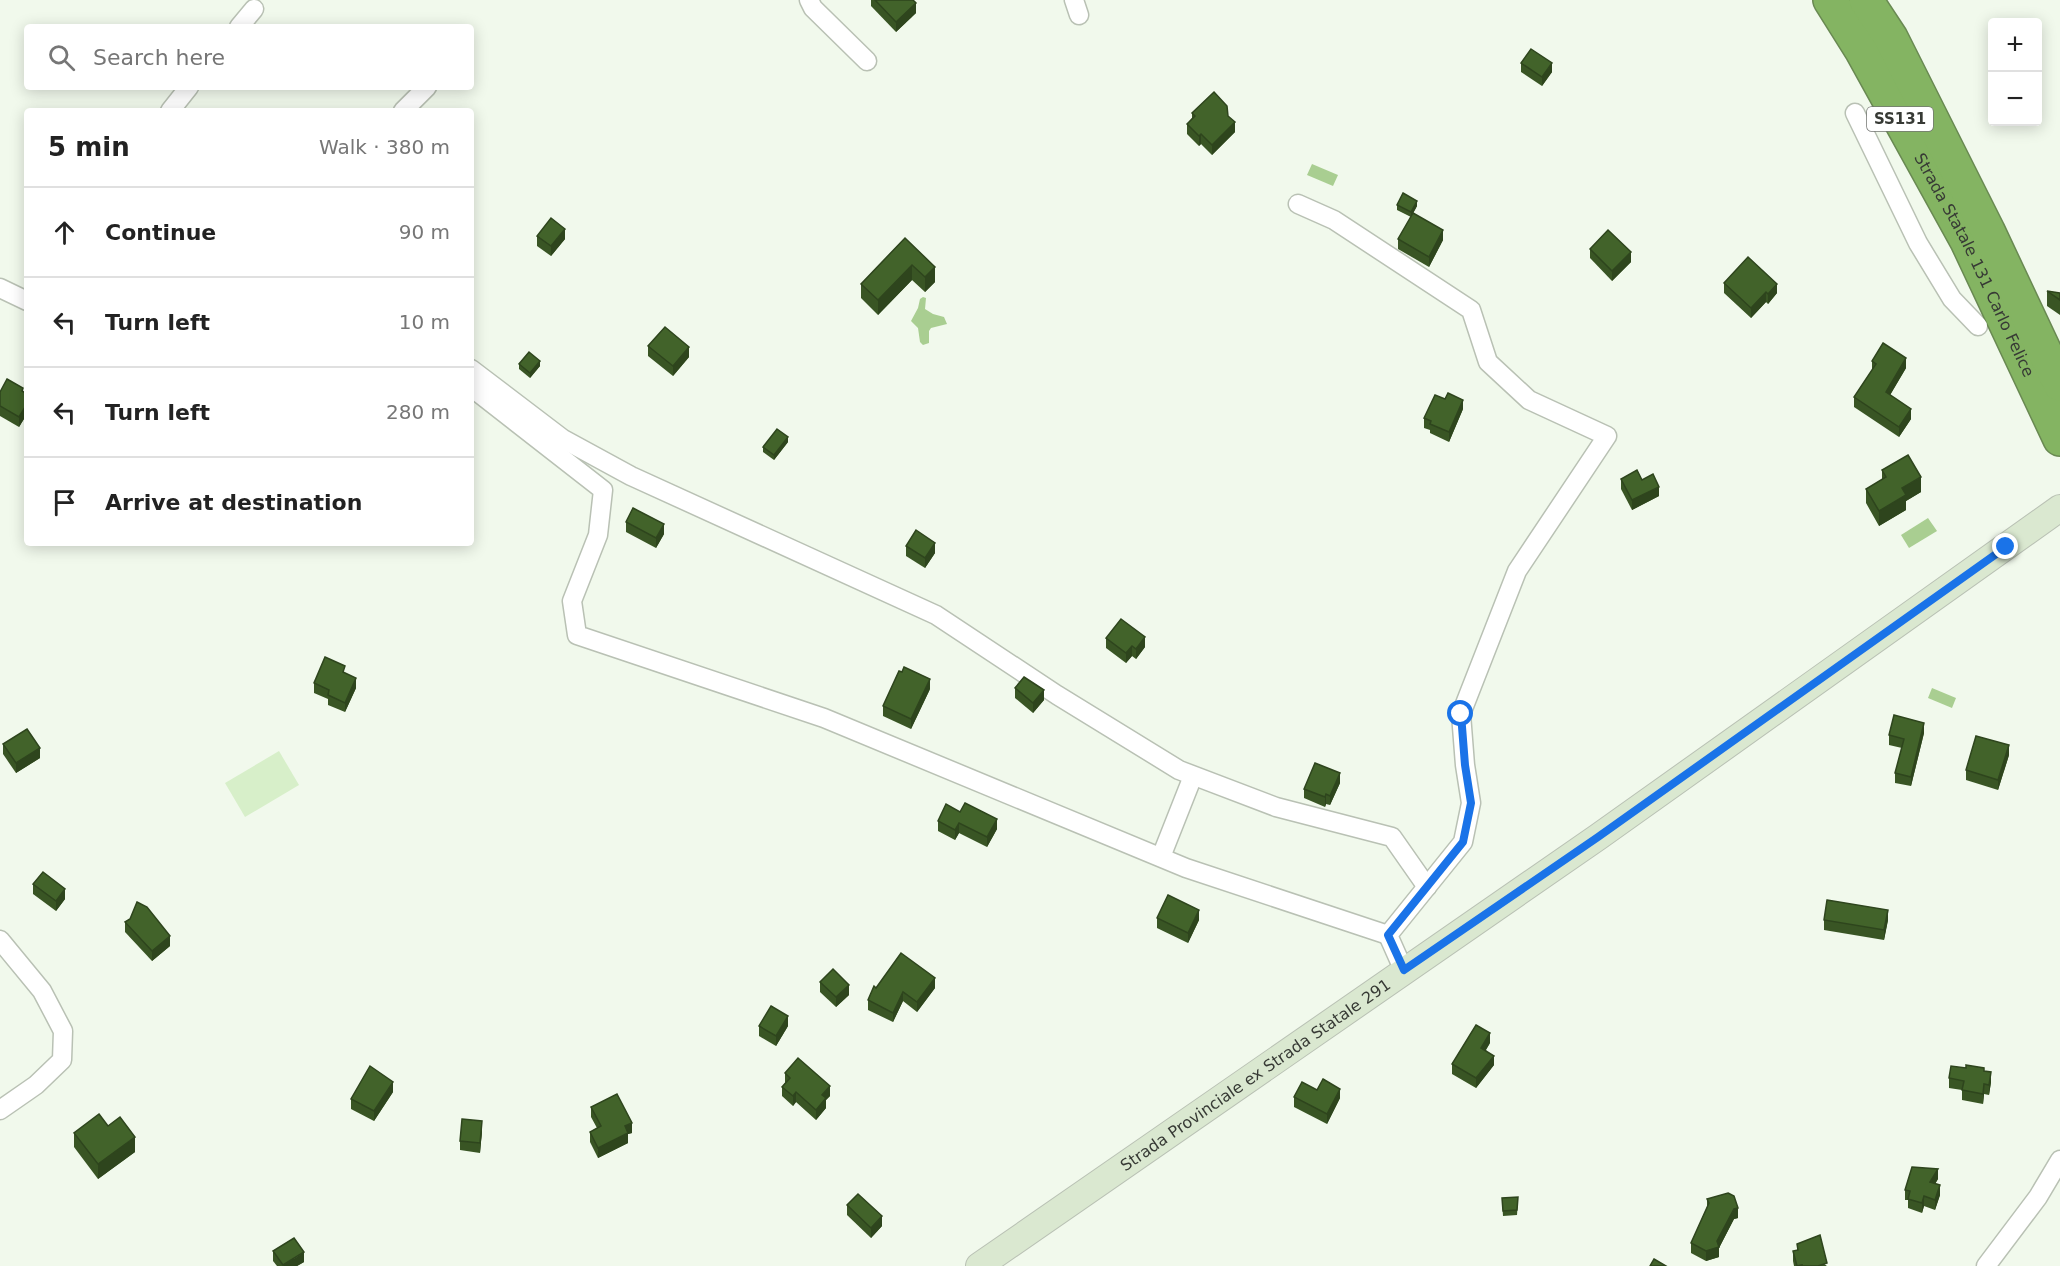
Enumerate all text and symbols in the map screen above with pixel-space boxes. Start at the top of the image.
map controls [1988,18,2042,126]
button: + [1988,18,2042,72]
search box [24,24,474,90]
icon: search [45,41,78,74]
text: Search here [93,45,225,70]
button: − [1988,72,2042,126]
road number: SS131 [1867,107,1933,131]
text: 5 min [48,132,130,162]
text: Walk · 380 m [319,135,450,159]
street label: Strada Statale 131 Carlo Felice [1910,150,2038,380]
icon: ahead [48,216,81,249]
text: Continue [105,220,216,245]
text: 90 m [399,220,450,244]
icon: left [48,306,81,339]
text: Turn left [105,310,210,335]
text: 10 m [399,310,450,334]
icon: left [48,396,81,429]
text: Turn left [105,400,210,425]
text: 280 m [386,400,450,424]
icon: arrive [48,486,81,519]
text: Arrive at destination [105,490,362,515]
route end [1992,533,2018,559]
route start [1447,700,1473,726]
street label: Strada Provinciale ex Strada Statale 291 [1117,975,1394,1175]

